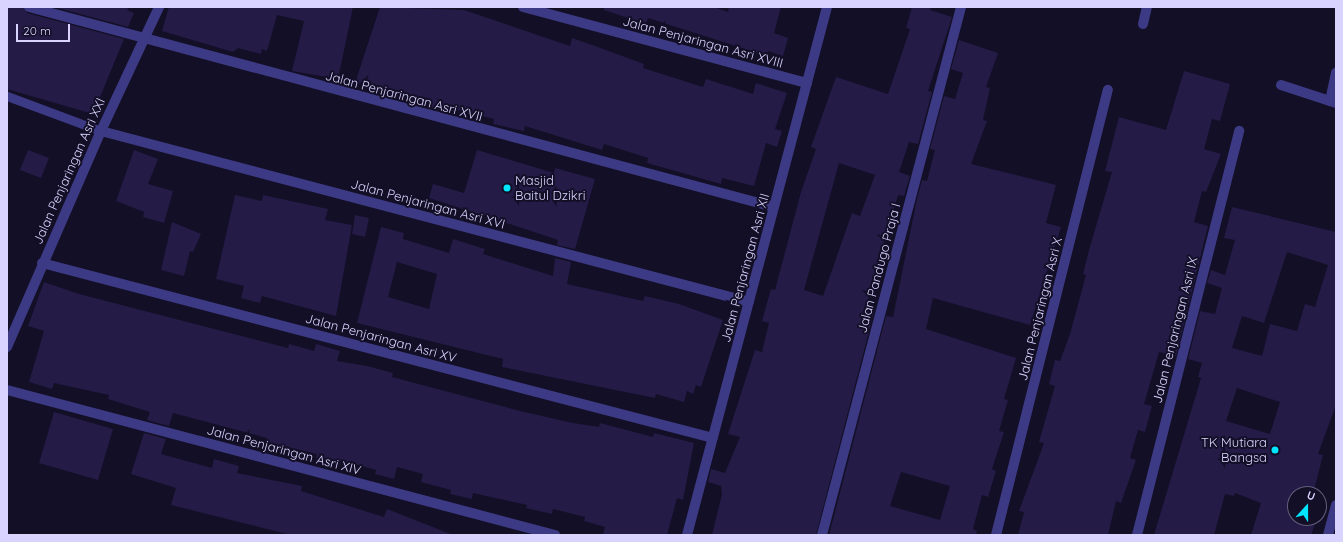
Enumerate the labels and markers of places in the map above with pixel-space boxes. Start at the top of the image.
place label: Masjid Baitul Dzikri [515,173,586,204]
marker: Masjid Baitul Dzikri [502,183,512,193]
place label: TK Mutiara Bangsa [1201,435,1267,466]
marker: TK Mutiara Bangsa [1270,445,1280,455]

